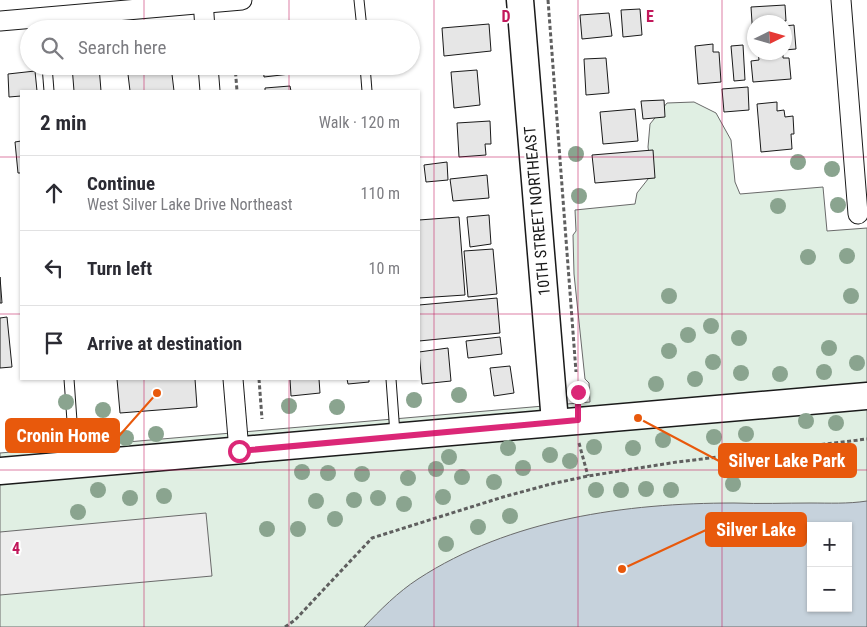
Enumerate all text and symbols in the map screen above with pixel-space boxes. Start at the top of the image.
text: D [501,7,511,26]
text: E [646,7,654,26]
north arrow [747,15,792,60]
search box [20,20,420,75]
icon: search [38,34,66,62]
text: Search here [78,36,166,59]
text: 2 min [40,111,87,135]
text: Walk · 120 m [319,113,400,132]
street label: 10TH STREET NORTHEAST [520,125,554,297]
text: Continue [87,172,155,195]
icon: ahead [40,179,68,207]
text: 110 m [361,184,400,203]
text: West Silver Lake Drive Northeast [87,195,293,214]
icon: left [40,254,68,282]
text: Turn left [87,257,152,280]
text: 10 m [368,259,400,278]
icon: arrive [40,329,68,357]
text: Arrive at destination [87,332,242,355]
route end [567,381,590,404]
callout: Cronin Home [6,419,119,452]
text: Cronin Home [16,425,110,446]
route start [228,440,251,463]
callout: Silver Lake Park [719,444,856,477]
text: Silver Lake Park [729,450,846,471]
callout: Silver Lake [706,513,806,546]
text: Silver Lake [716,519,796,540]
map controls [807,522,852,612]
button: + [807,522,852,567]
text: 4 [12,539,20,558]
button: − [807,567,852,612]

